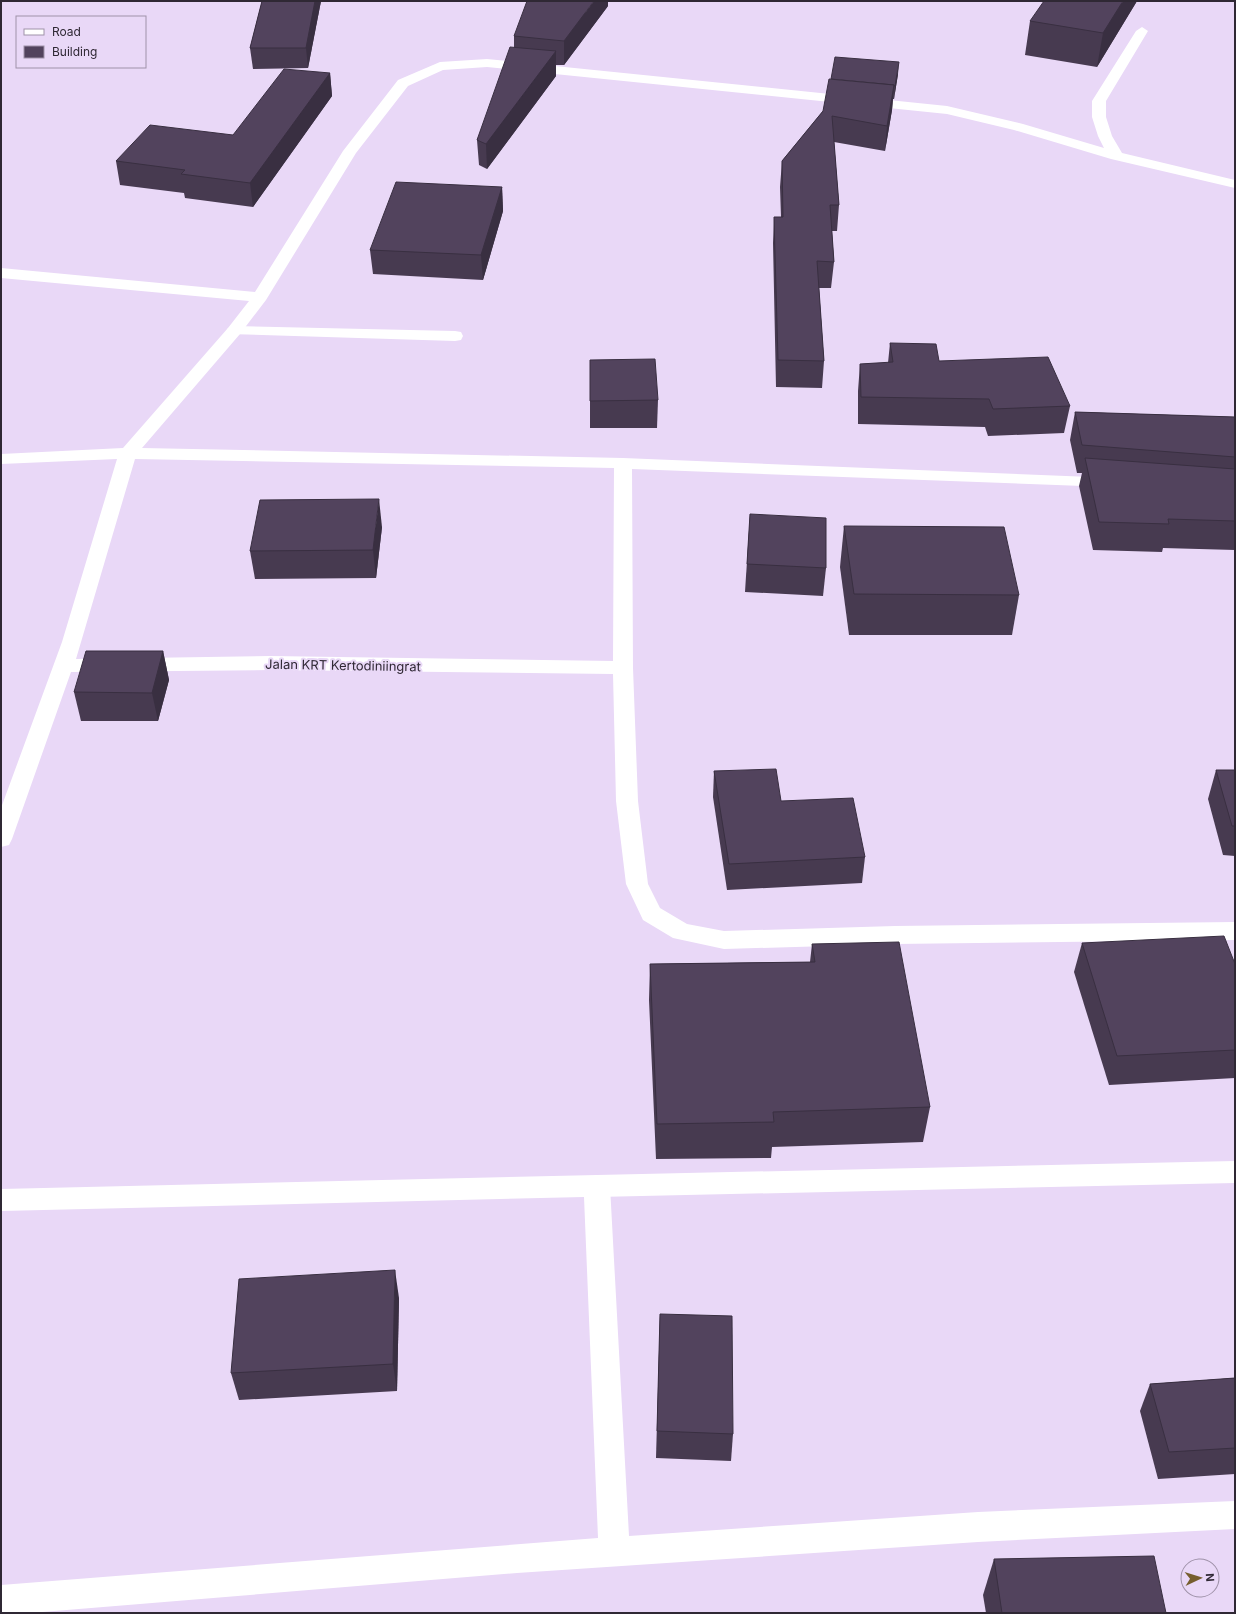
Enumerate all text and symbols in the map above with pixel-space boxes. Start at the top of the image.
legend [16,16,146,68]
text: Road [52,24,81,39]
text: Building [52,44,97,59]
street label: Jalan KRT Kertodiniingrat [265,656,421,674]
north arrow [1180,1558,1220,1598]
text: N [1203,1573,1217,1582]

